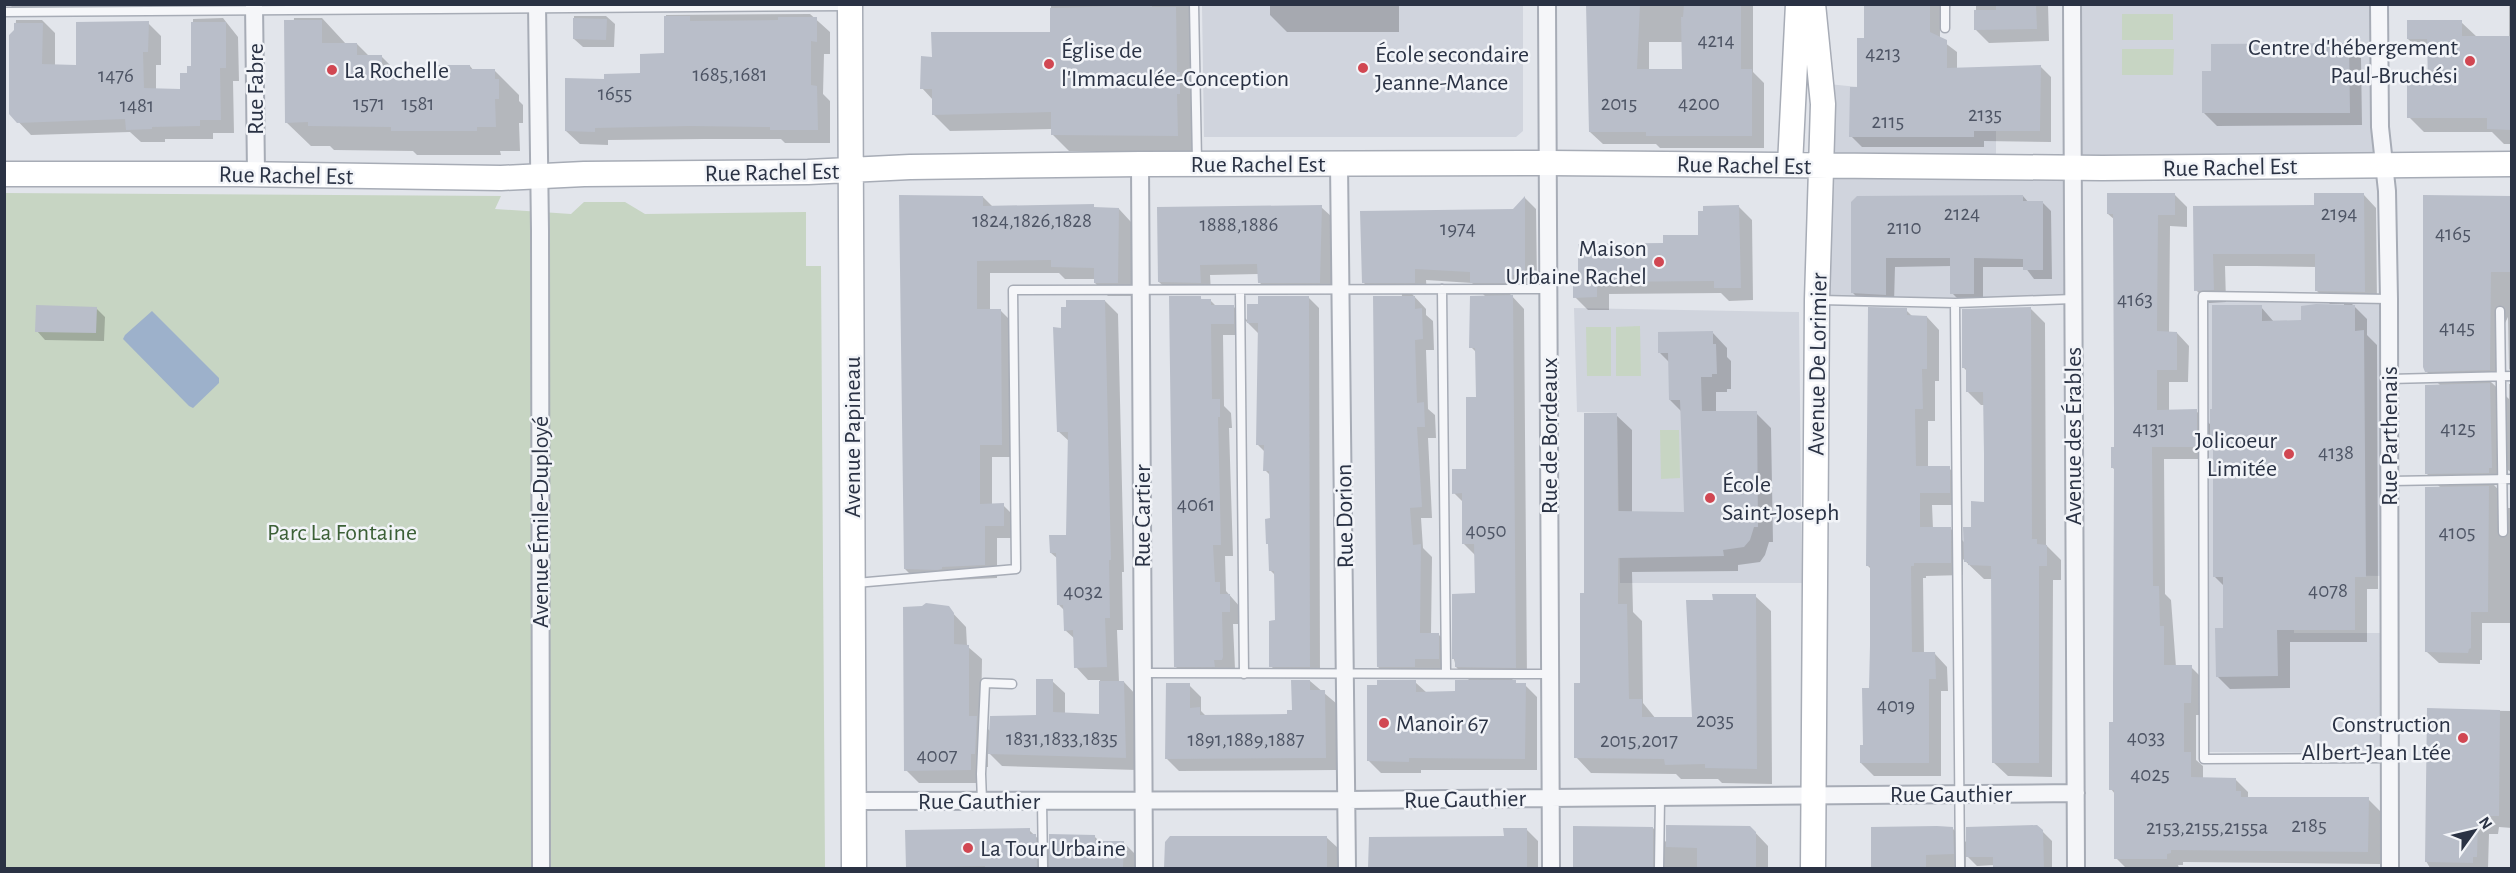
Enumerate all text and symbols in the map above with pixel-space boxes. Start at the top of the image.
house number: 4214 [1698,30,1734,51]
place label: Centre d'hébergement Paul-Bruchési [2248,36,2458,88]
place label: Église de l'Immaculée-Conception [1061,37,1289,91]
place label: École secondaire Jeanne-Mance [1375,41,1529,95]
street label: Rue Fabre [244,43,268,135]
house number: 4213 [1865,43,1901,64]
marker: Centre d'hébergement Paul-Bruchési [2463,54,2477,68]
marker: Église de l'Immaculée-Conception [1042,57,1056,71]
place label: La Rochelle [344,59,449,83]
marker: École secondaire Jeanne-Mance [1356,61,1370,75]
marker: La Rochelle [325,63,339,77]
house number: 1685,1681 [693,64,767,85]
house number: 1476 [98,65,134,86]
house number: 1655 [598,83,632,104]
house number: 1571 [353,93,385,114]
house number: 1581 [401,93,435,114]
house number: 2015 [1601,93,1637,114]
house number: 4200 [1678,93,1720,114]
house number: 1481 [120,95,154,116]
house number: 2135 [1968,104,2002,125]
house number: 2115 [1872,111,1904,132]
street label: Rue Rachel Est [1191,153,1326,177]
street label: Rue Rachel Est [1676,153,1812,179]
street label: Rue Rachel Est [2162,155,2298,181]
street label: Rue Rachel Est [704,160,840,186]
street label: Rue Rachel Est [218,163,354,189]
house number: 2124 [1944,203,1980,224]
house number: 2194 [2321,203,2357,224]
house number: 1824,1826,1828 [972,210,1092,231]
house number: 1888,1886 [1200,214,1278,235]
house number: 2110 [1886,217,1922,238]
house number: 1974 [1440,218,1476,239]
house number: 4165 [2435,223,2471,244]
place label: Maison Urbaine Rachel [1505,237,1647,289]
marker: Maison Urbaine Rachel [1652,255,1666,269]
street label: Avenue De Lorimier [1804,272,1832,456]
house number: 4163 [2117,289,2153,310]
house number: 4145 [2439,317,2475,338]
street label: Avenue des Érables [2060,347,2086,525]
street label: Avenue Papineau [841,356,865,518]
street label: Rue de Bordeaux [1538,357,1562,514]
street label: Rue Parthenais [2378,366,2402,506]
street label: Avenue Émile-Duployé [527,416,553,628]
house number: 4131 [2132,418,2166,439]
house number: 4125 [2440,418,2476,439]
place label: Jolicoeur Limitée [2195,429,2277,481]
house number: 4138 [2318,442,2354,463]
marker: Jolicoeur Limitée [2282,447,2296,461]
street label: Rue Dorion [1332,463,1358,568]
street label: Rue Cartier [1131,464,1155,568]
place label: École Saint-Joseph [1722,471,1839,525]
marker: École Saint-Joseph [1703,491,1717,505]
house number: 4061 [1177,494,1215,515]
house number: 4050 [1465,520,1507,541]
park label: Parc La Fontaine [267,521,417,545]
house number: 4105 [2438,522,2476,543]
house number: 4078 [2308,580,2348,601]
house number: 4032 [1063,581,1103,602]
house number: 4019 [1877,695,1915,716]
house number: 2035 [1696,710,1734,731]
place label: Manoir 67 [1396,712,1489,736]
place label: Construction Albert-Jean Ltée [2301,713,2451,765]
marker: Manoir 67 [1377,716,1391,730]
house number: 4033 [2127,727,2165,748]
house number: 1831,1833,1835 [1006,728,1118,749]
house number: 1891,1889,1887 [1188,729,1305,750]
house number: 2015,2017 [1600,730,1678,751]
marker: Construction Albert-Jean Ltée [2456,731,2470,745]
house number: 4007 [916,745,958,766]
house number: 4025 [2130,764,2170,785]
street label: Rue Gauthier [1890,783,2012,807]
street label: Rue Gauthier [1404,787,1527,813]
street label: Rue Gauthier [918,790,1040,814]
north arrow [2444,801,2504,861]
text: N [2476,814,2495,832]
house number: 2185 [2291,815,2327,836]
house number: 2153,2155,2155a [2146,817,2268,838]
place label: La Tour Urbaine [980,837,1126,861]
marker: La Tour Urbaine [961,841,975,855]

